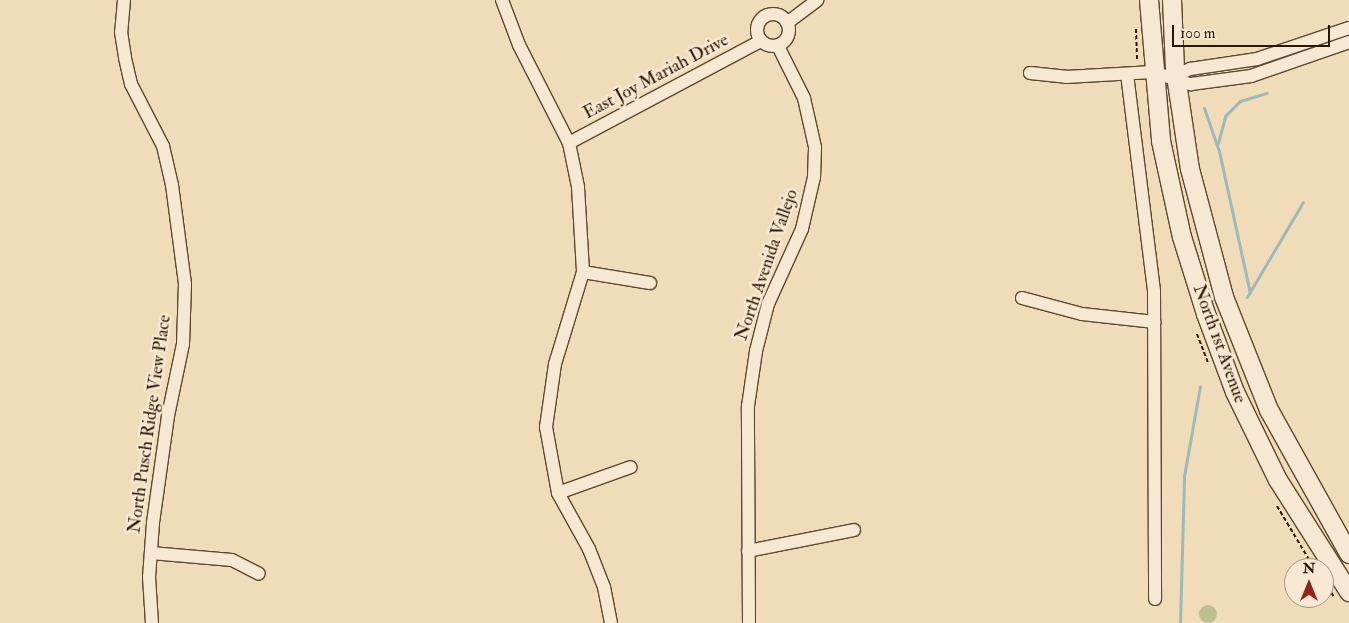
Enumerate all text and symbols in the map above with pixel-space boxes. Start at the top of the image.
scale bar [1174,15,1332,47]
text: 100 m [1180,24,1215,43]
street label: East Joy Mariah Drive [580,30,732,124]
street label: North Avenida Vallejo [731,187,803,343]
street label: North 1st Avenue [1188,282,1250,406]
street label: North Pusch Ridge View Place [124,313,176,535]
north arrow [1284,558,1334,608]
text: N [1303,560,1315,577]

